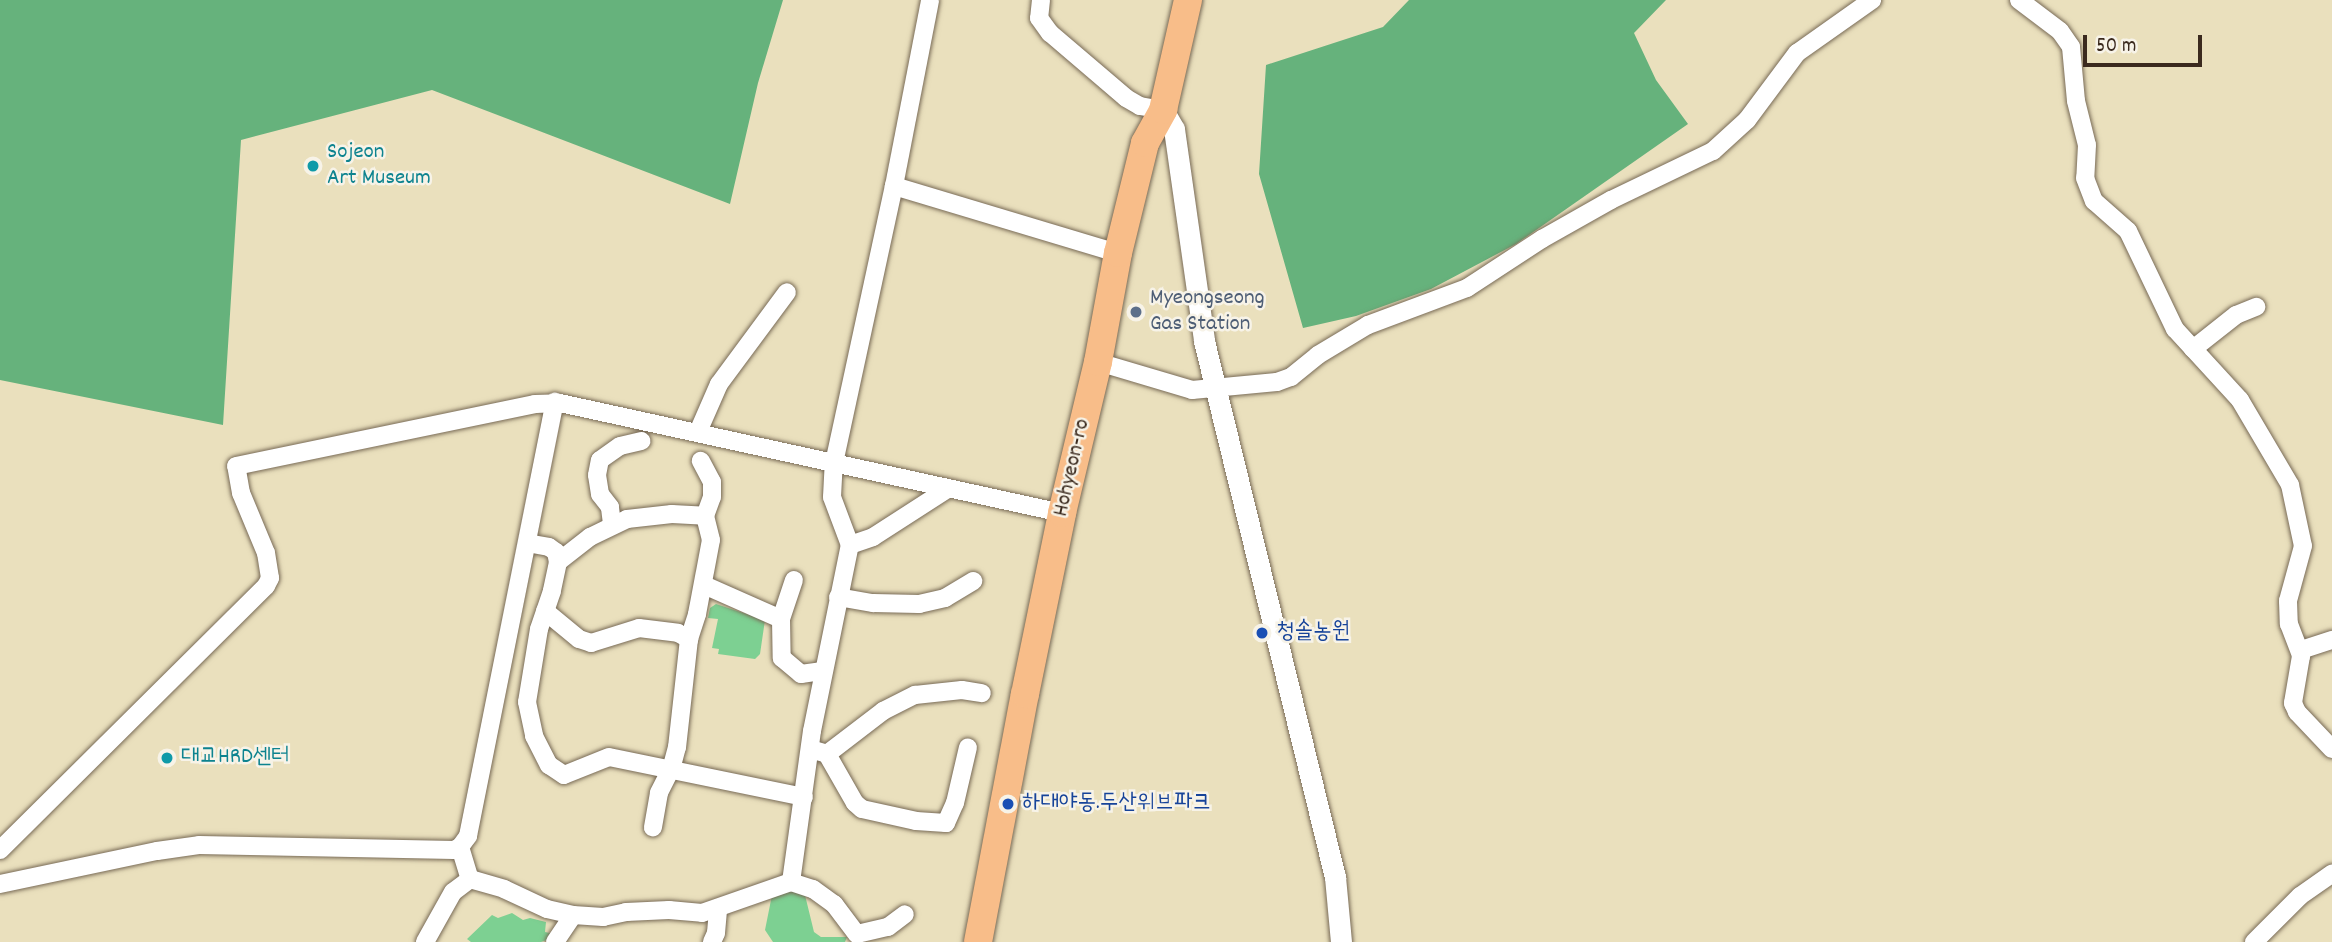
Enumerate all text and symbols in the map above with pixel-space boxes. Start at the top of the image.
scale bar [2087,21,2206,65]
text: 50 m [2096,32,2136,62]
place label: Sojeon Art Museum [327,139,431,193]
marker: Sojeon Art Museum [305,158,321,174]
place label: Myeongseong Gas Station [1150,285,1265,339]
marker: Myeongseong Gas Station [1128,304,1144,320]
street label: Hohyeon-ro [1048,416,1098,520]
place label: 청솔농원 [1276,619,1350,647]
marker: 청솔농원 [1254,625,1270,641]
place label: 대교HRD센터 [181,744,290,772]
marker: 대교HRD센터 [159,750,175,766]
place label: 하대야동.두산위브파크 [1022,790,1211,818]
marker: 하대야동.두산위브파크 [1000,796,1016,812]

